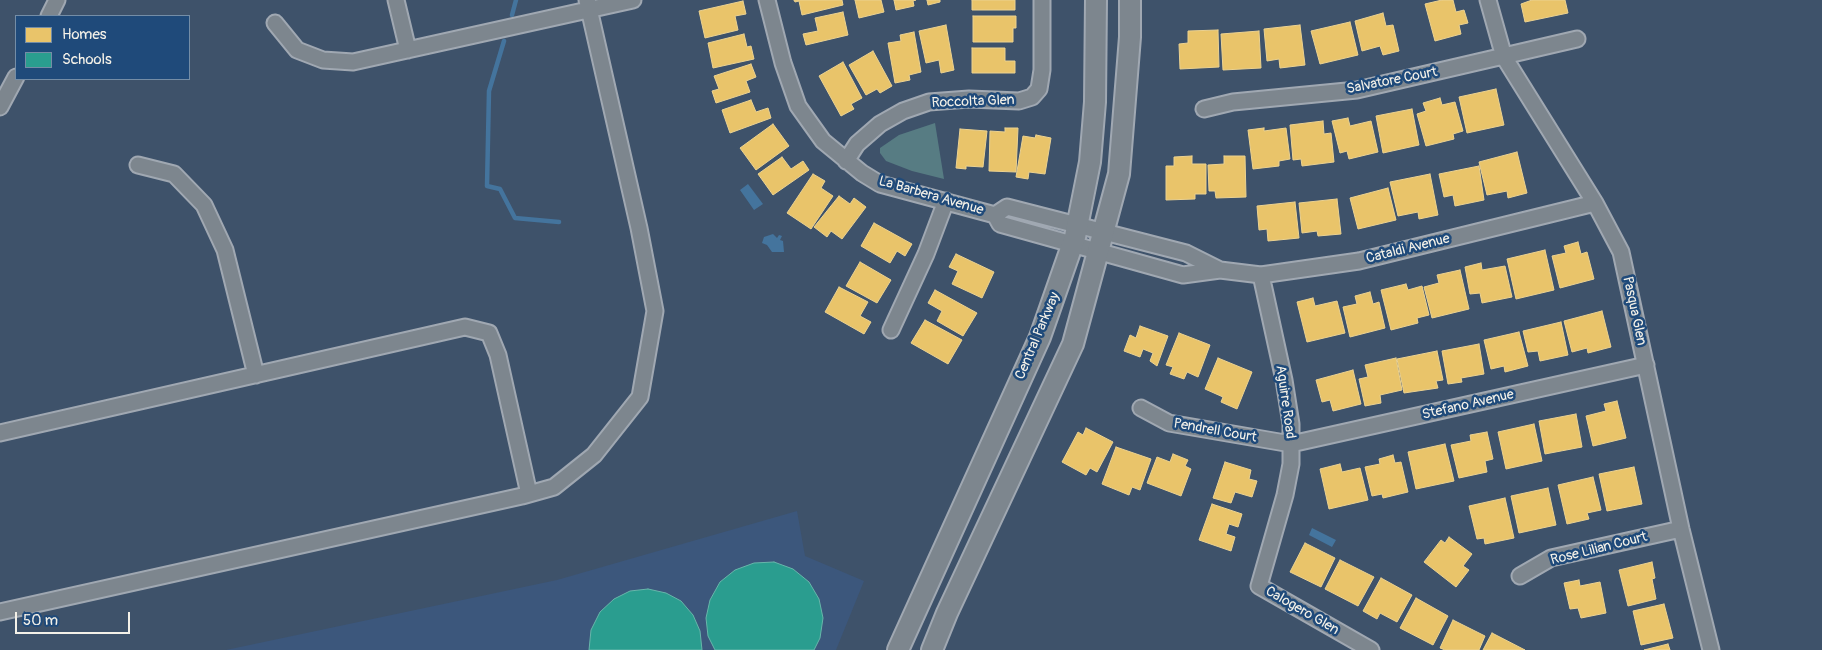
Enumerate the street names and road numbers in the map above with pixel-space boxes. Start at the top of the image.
street label: Salvatore Court [1345,64,1439,98]
street label: Roccolta Glen [931,92,1015,112]
street label: La Barbera Avenue [877,173,985,219]
street label: Cataldi Avenue [1364,230,1452,268]
street label: Pasqua Glen [1618,275,1650,347]
street label: Central Parkway [1012,290,1064,382]
street label: Aguirre Road [1272,364,1298,440]
street label: Stefano Avenue [1420,386,1516,424]
street label: Pendrell Court [1172,415,1258,447]
street label: Rose Lilian Court [1549,529,1649,569]
street label: Calogero Glen [1262,583,1342,639]

